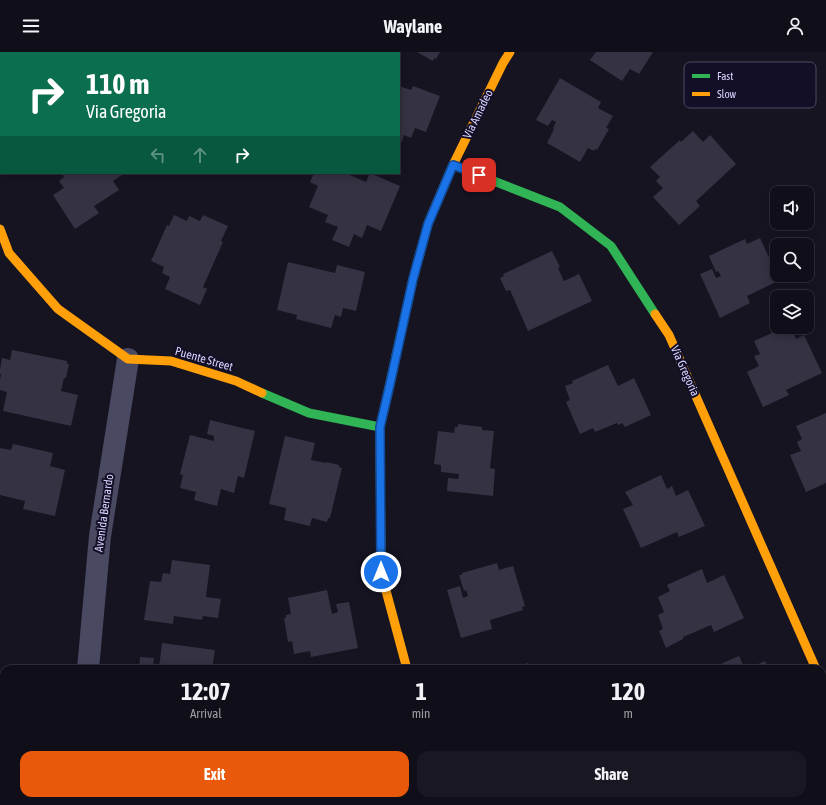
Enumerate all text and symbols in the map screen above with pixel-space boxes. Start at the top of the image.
icon: menu [20,15,42,37]
icon: person [784,15,806,37]
text: Waylane [384,16,442,37]
legend [684,62,816,108]
icon: right [20,68,72,120]
text: 110 m [86,68,149,100]
text: Fast [717,70,733,82]
street label: Via Amadeo [460,87,496,141]
text: Slow [717,88,736,100]
text: Via Gregoria [86,101,166,122]
icon: left [147,144,169,166]
icon: ahead [189,144,211,166]
icon: right [231,144,253,166]
pin [462,158,496,192]
icon: arrive [468,164,490,186]
map controls [770,186,814,334]
button: sound [770,186,814,230]
button: search [770,238,814,282]
button: layers [770,290,814,334]
street label: Puente Street [173,344,235,374]
street label: Via Gregoria [668,344,702,398]
street label: Avenida Bernardo [92,473,116,553]
position arrow [360,551,402,593]
text: 12:07 [181,678,231,705]
text: 1 [415,678,427,705]
text: 120 [611,678,645,705]
text: Arrival [190,706,222,721]
text: min [412,706,430,721]
text: m [623,706,633,721]
button: Exit [20,751,409,797]
button: Share [417,751,806,797]

